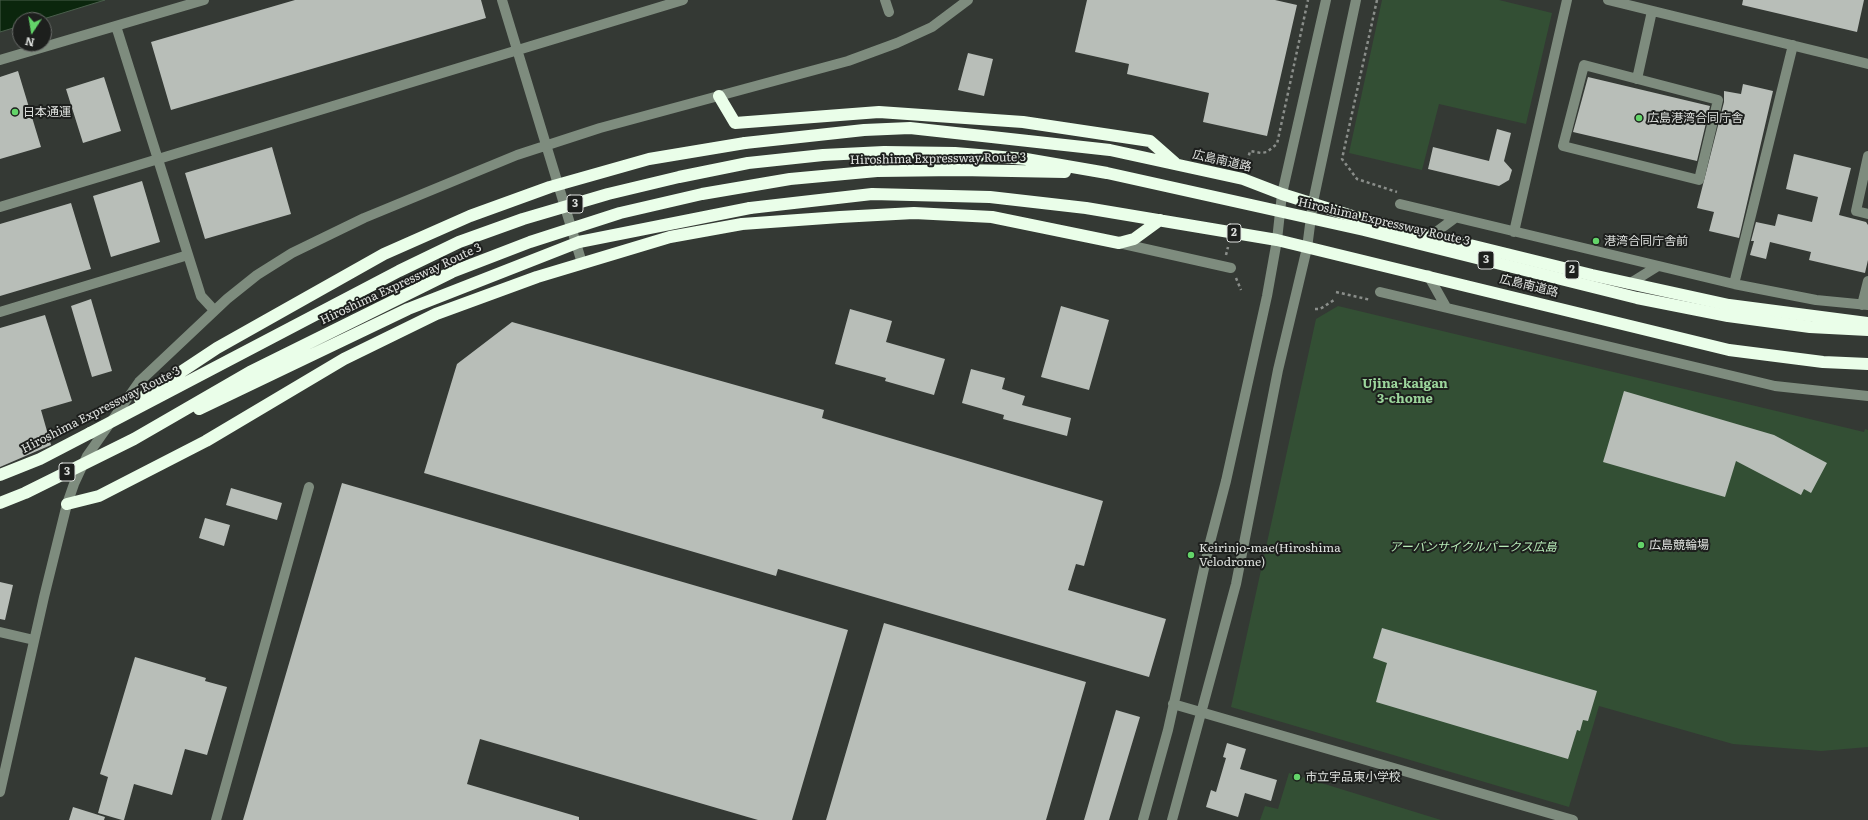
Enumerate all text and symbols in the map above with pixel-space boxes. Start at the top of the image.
north arrow [12,12,52,52]
text: N [24,34,36,52]
place label: 日本通運 [23,105,71,119]
marker: 日本通運 [10,107,20,117]
place label: 広島港湾合同庁舎 [1647,111,1743,125]
marker: 広島港湾合同庁舎 [1634,113,1644,123]
street label: 広島南道路 [1191,147,1253,175]
street label: Hiroshima Expressway Route 3 [850,150,1026,168]
road number: 3 [567,195,583,213]
street label: Hiroshima Expressway Route 3 [1296,195,1472,249]
road number: 2 [1227,224,1241,242]
place label: 港湾合同庁舎前 [1604,234,1688,248]
marker: 港湾合同庁舎前 [1591,236,1601,246]
street label: Hiroshima Expressway Route 3 [318,240,484,328]
road number: 3 [1478,251,1494,269]
road number: 2 [1565,261,1579,279]
street label: 広島南道路 [1498,272,1560,300]
street label: Hiroshima Expressway Route 3 [19,364,183,456]
district label: Ujina-kaigan 3-chome [1362,376,1448,407]
road number: 3 [59,463,75,481]
place label: 広島競輪場 [1649,538,1709,552]
park label: アーバンサイクルパークス広島 [1389,540,1557,554]
marker: 広島競輪場 [1636,540,1646,550]
place label: Keirinjo-mae(Hiroshima Velodrome) [1199,541,1341,569]
marker: Keirinjo-mae(Hiroshima Velodrome) [1186,550,1196,560]
place label: 市立宇品東小学校 [1305,770,1401,784]
marker: 市立宇品東小学校 [1292,772,1302,782]

